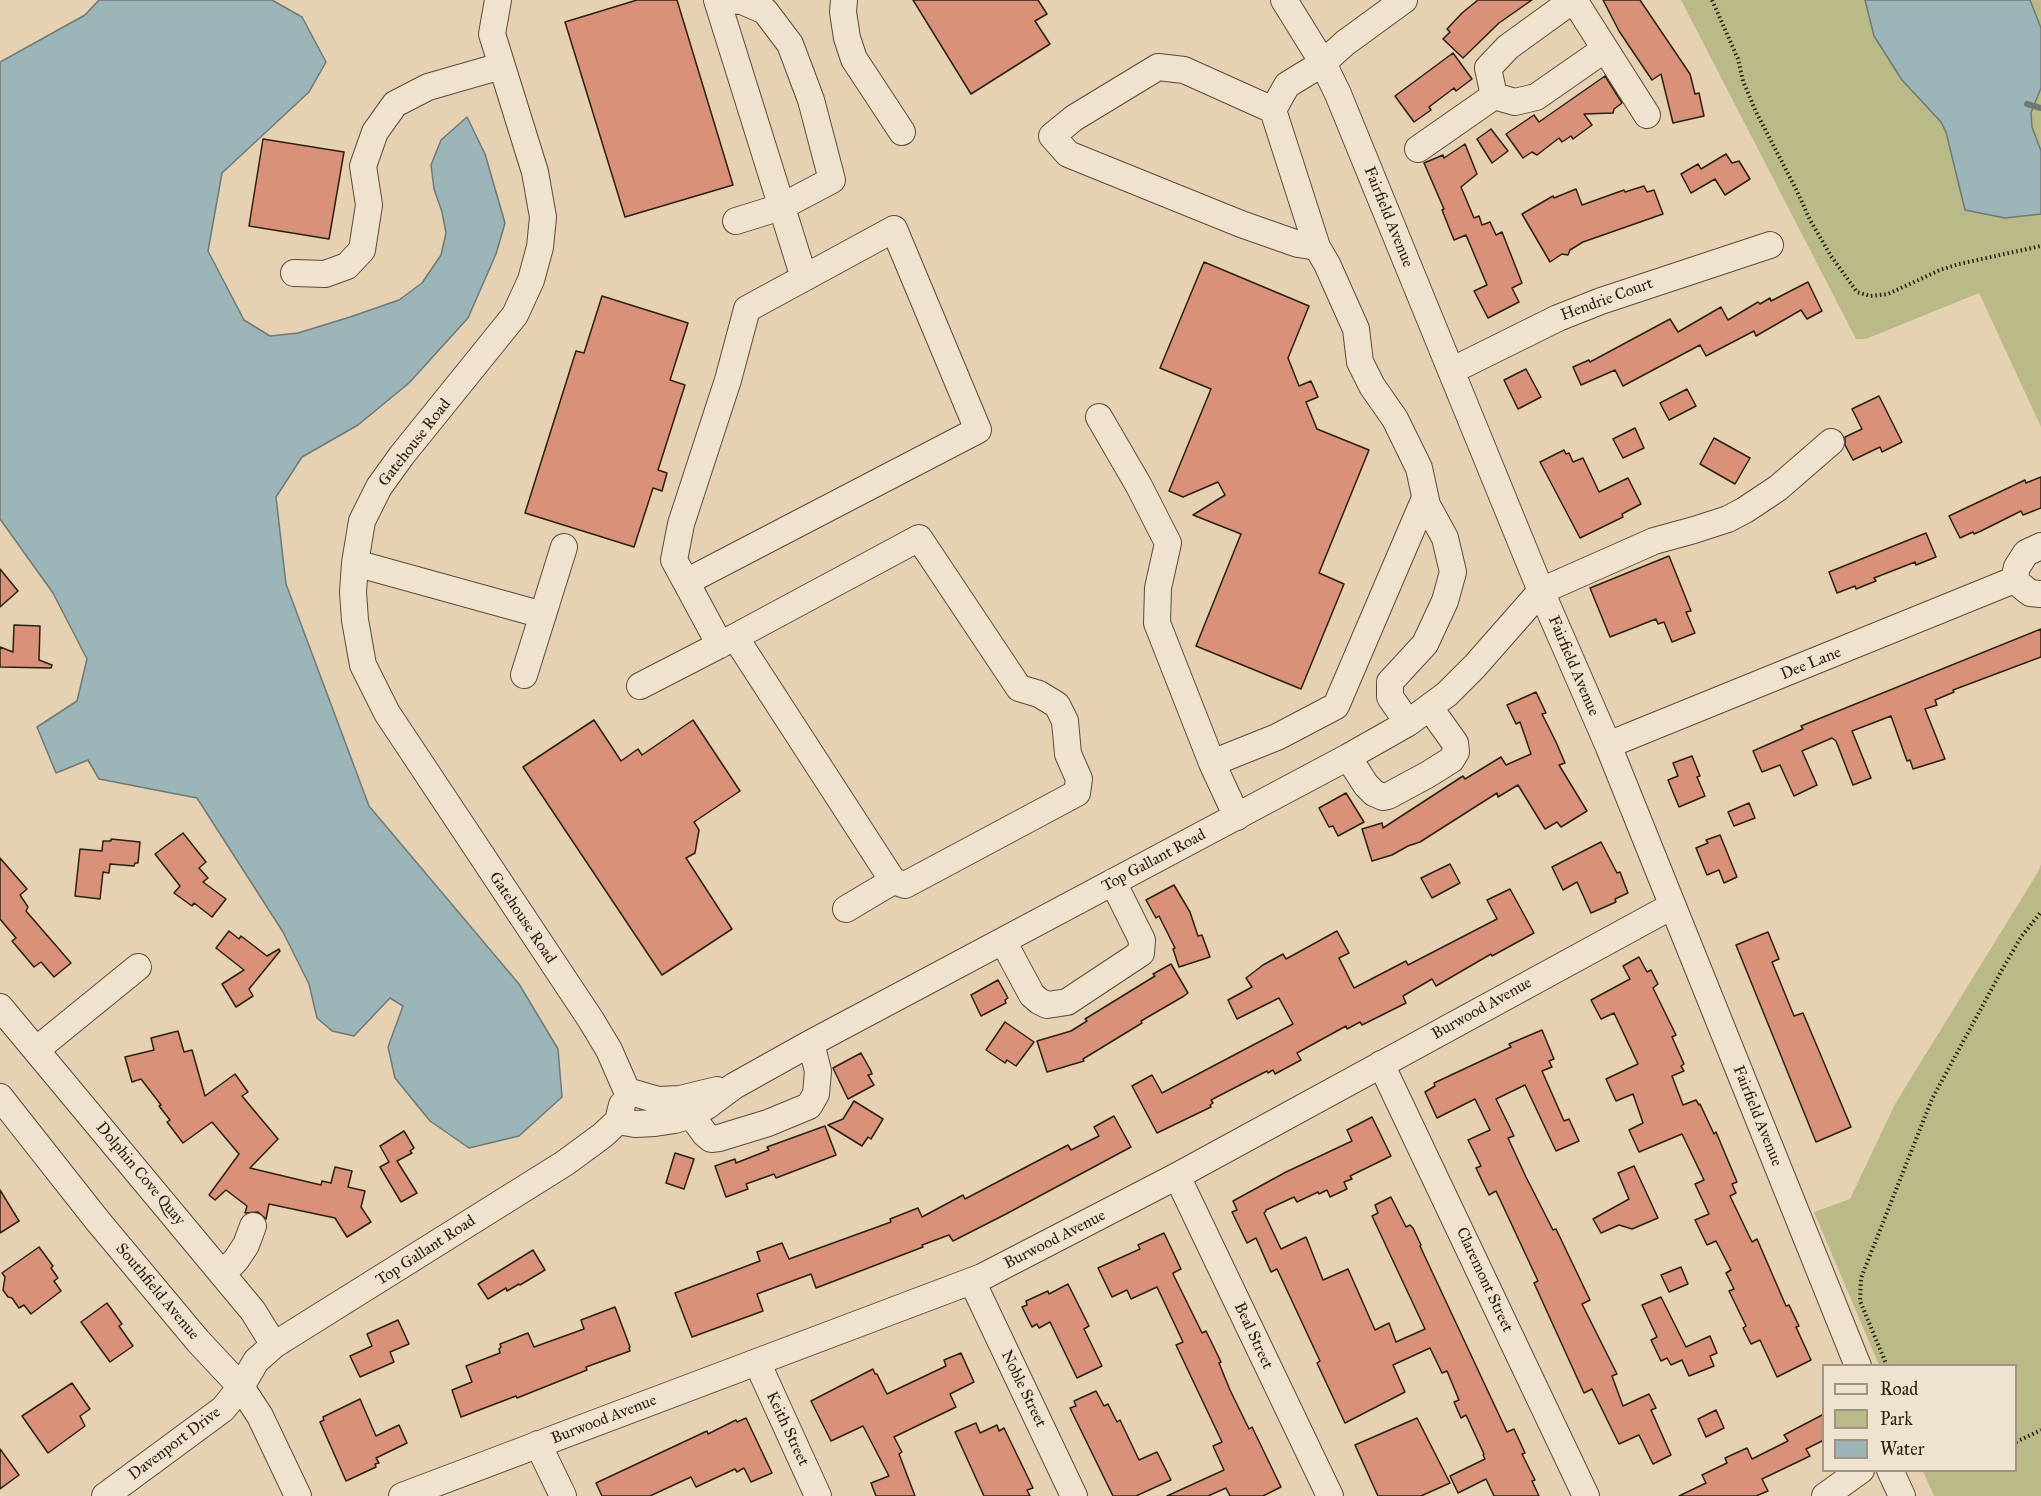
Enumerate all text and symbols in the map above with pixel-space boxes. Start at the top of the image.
street label: Fairfield Avenue [1359,164,1417,270]
street label: Hendrie Court [1558,274,1656,326]
street label: Gatehouse Road [375,395,455,491]
street label: Fairfield Avenue [1543,613,1603,719]
street label: Dee Lane [1778,643,1844,685]
street label: Top Gallant Road [1099,826,1209,896]
street label: Gatehouse Road [484,869,560,967]
street label: Burwood Avenue [1429,974,1535,1044]
street label: Fairfield Avenue [1728,1063,1786,1169]
street label: Dolphin Cove Quay [91,1118,189,1230]
street label: Burwood Avenue [1001,1206,1109,1274]
street label: Top Gallant Road [373,1212,479,1290]
street label: Claremont Street [1451,1224,1517,1336]
street label: Southfield Avenue [111,1240,203,1344]
street label: Beal Street [1229,1300,1277,1372]
street label: Noble Street [996,1347,1050,1431]
legend [1822,1364,2017,1472]
text: Road [1880,1378,1918,1400]
street label: Keith Street [761,1389,813,1469]
street label: Burwood Avenue [549,1391,659,1449]
street label: Davenport Drive [125,1403,225,1485]
text: Park [1880,1408,1913,1430]
text: Water [1880,1438,1924,1460]

